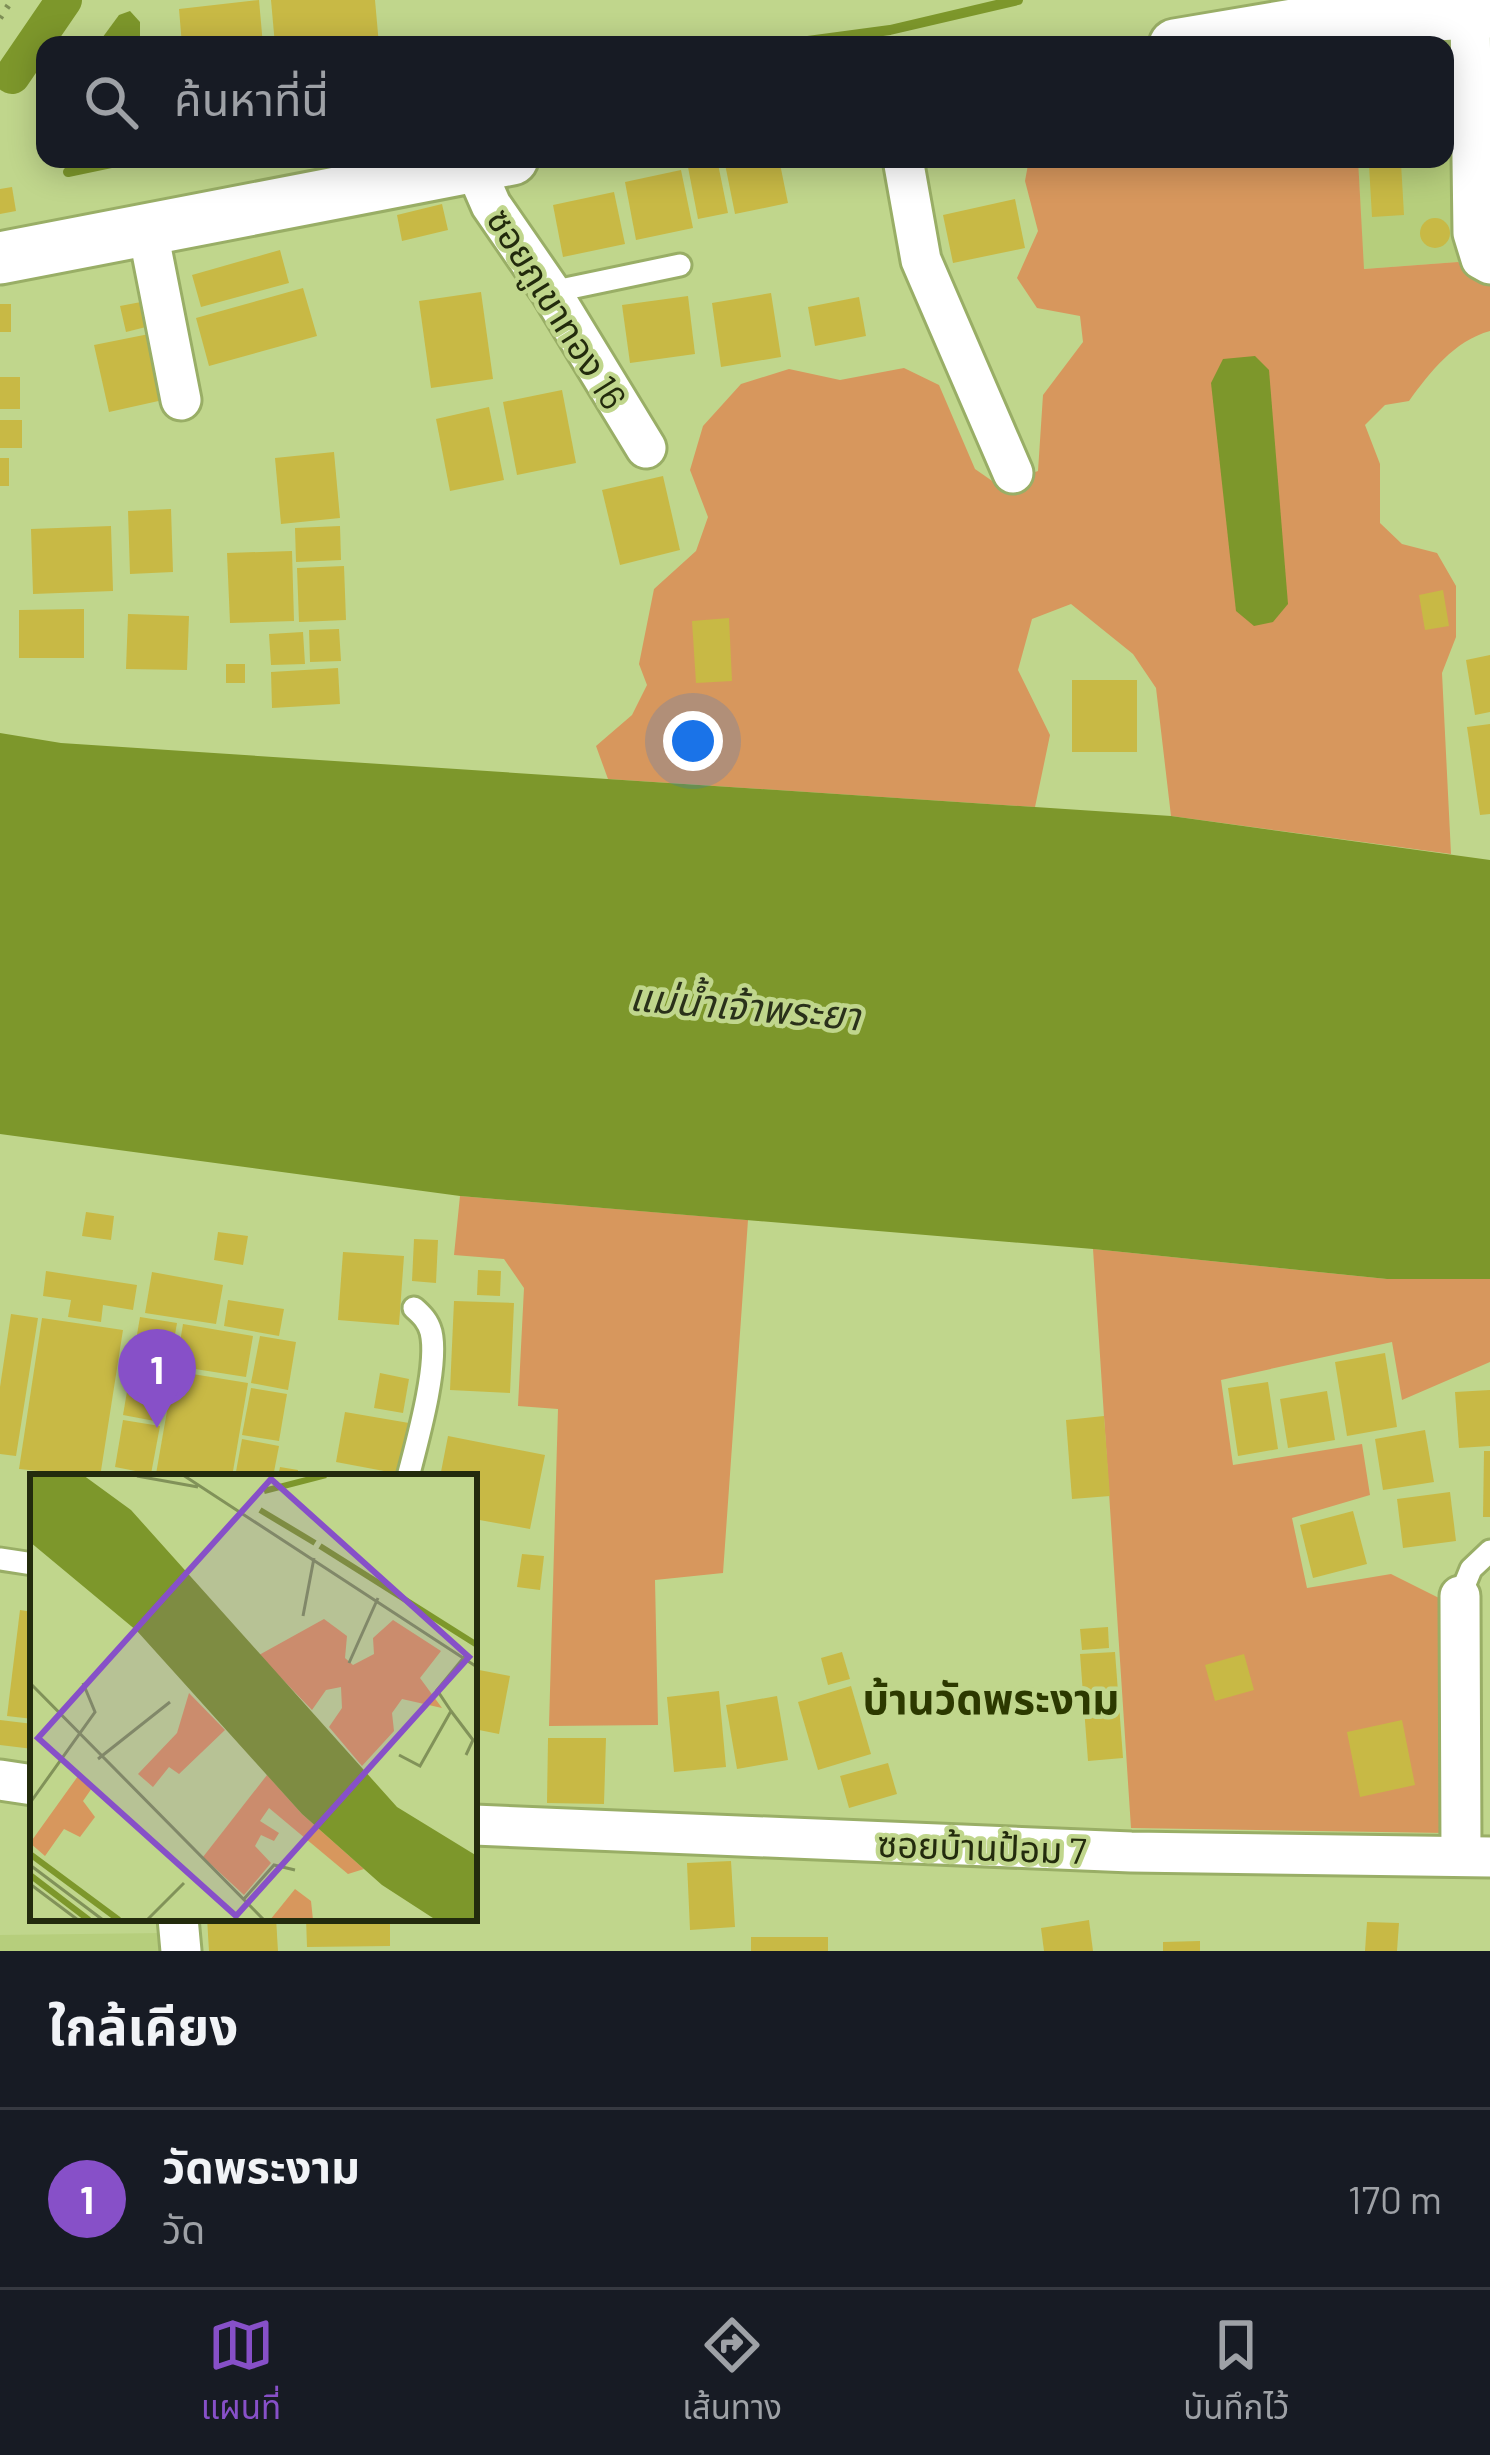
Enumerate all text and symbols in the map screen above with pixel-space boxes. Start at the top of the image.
search box [36,36,1454,168]
icon: search [78,69,144,135]
text: ค้นหาที่นี่ [174,71,329,125]
street label: ซอยภูเขาทอง 16 [478,200,637,417]
your location [663,711,723,771]
water label: แม่น้ำเจ้าพระยา [628,971,864,1039]
pin: 1 [118,1329,196,1428]
inset map [30,1474,477,1921]
district label: บ้านวัดพระงาม [863,1672,1119,1722]
street label: ซอยบ้านป้อม 7 [877,1821,1087,1871]
text: ใกล้เคียง [48,1994,238,2055]
text: วัดพระงาม [162,2138,360,2192]
text: 1 [80,2175,94,2222]
text: 170 m [1348,2175,1442,2222]
text: วัด [162,2205,205,2252]
tab: แผนที่ [201,2312,281,2434]
tab: เส้นทาง [682,2312,782,2434]
tab: บันทึกไว้ [1183,2312,1289,2434]

